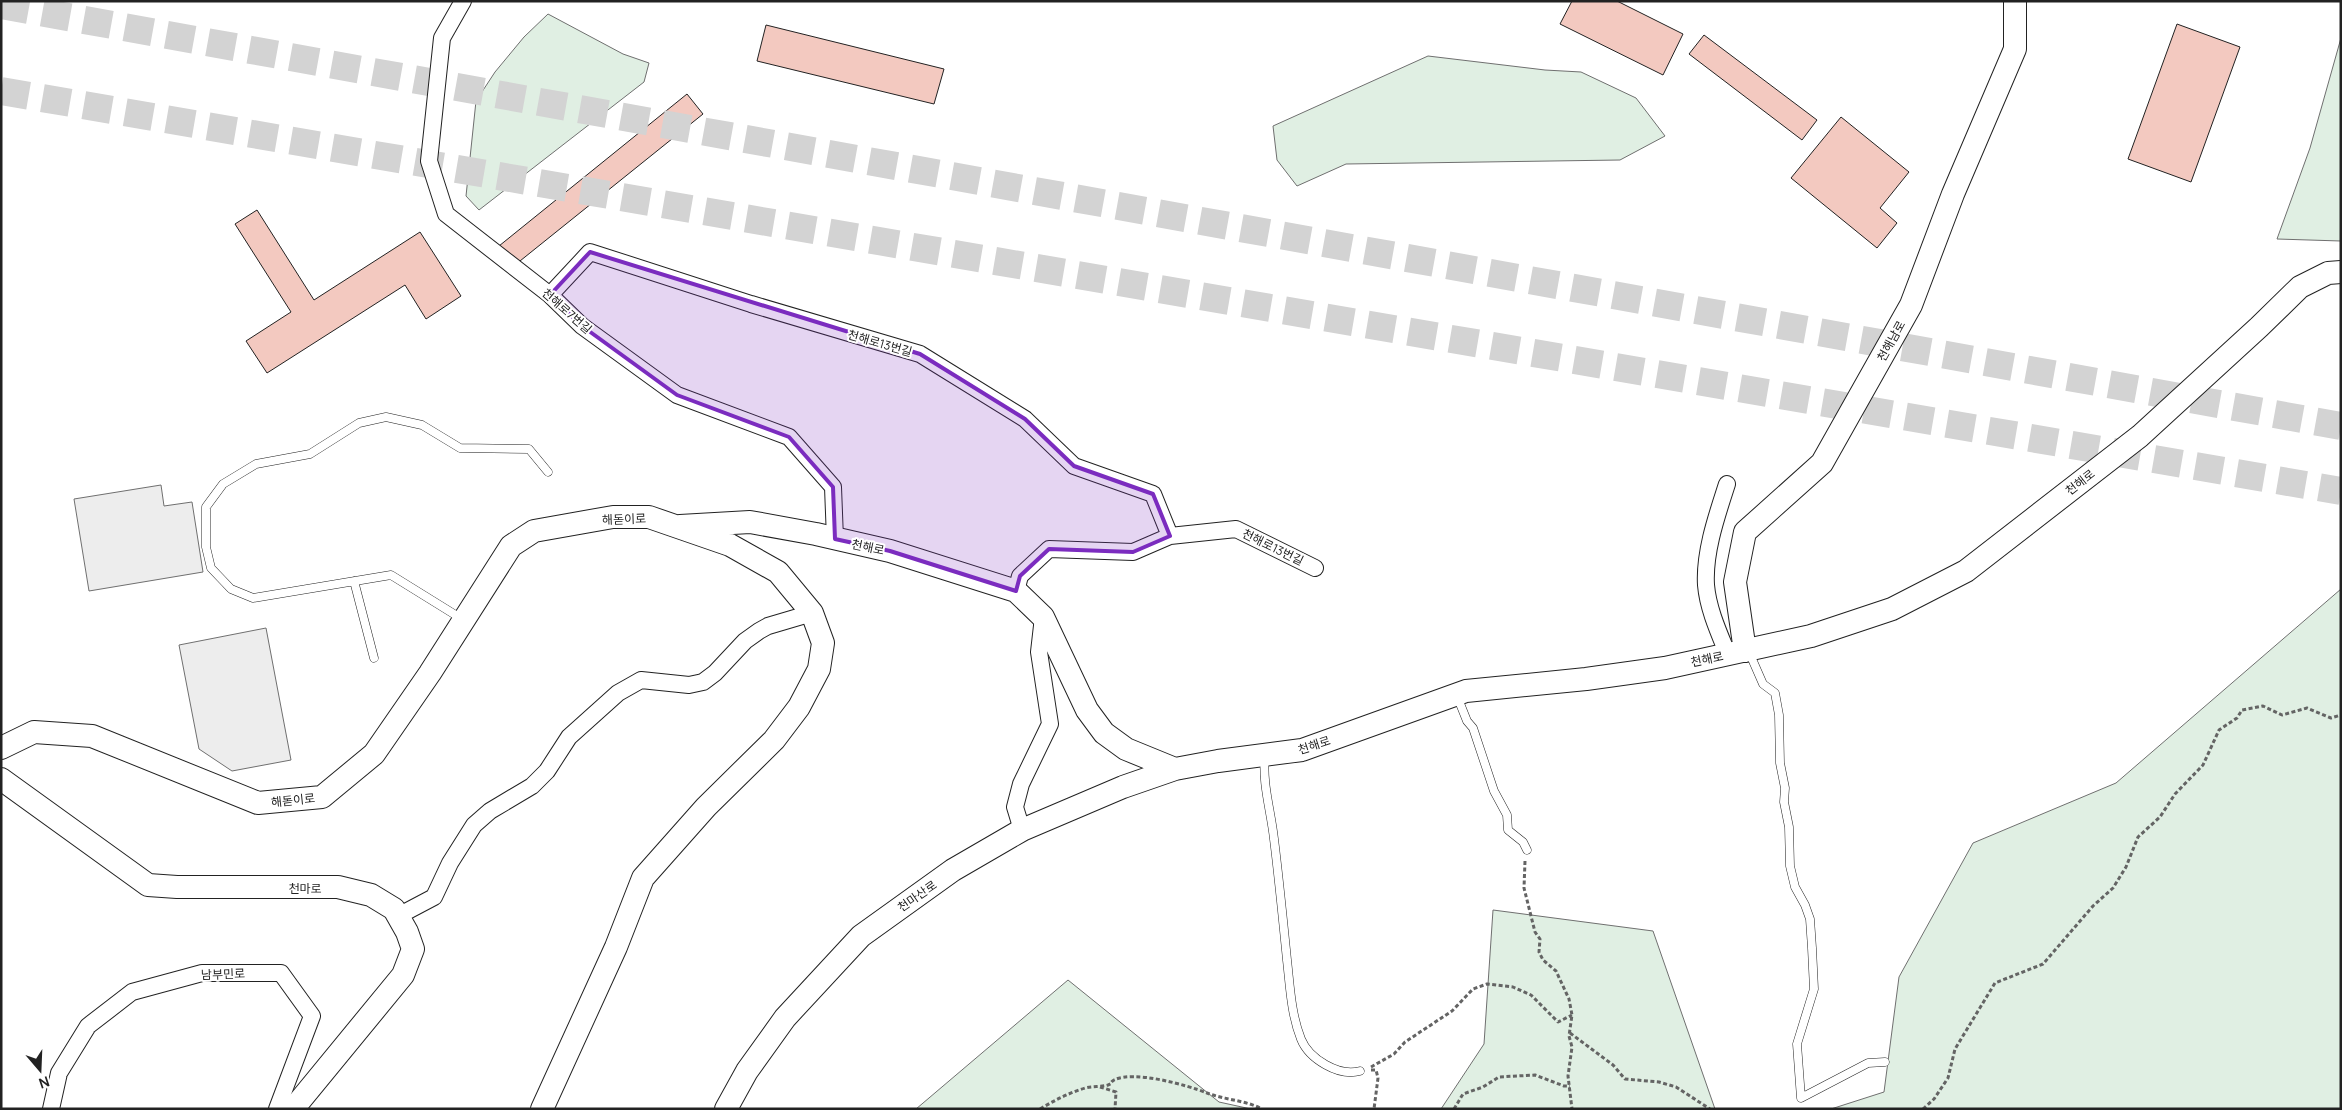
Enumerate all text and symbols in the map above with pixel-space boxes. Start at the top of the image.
street label: 천해로7번길 [538,284,596,338]
street label: 천해남로 [1873,318,1909,364]
street label: 천해로13번길 [846,326,914,360]
street label: 천해로 [2062,465,2098,499]
street label: 해돋이로 [602,510,646,528]
street label: 천해로13번길 [1239,525,1307,569]
street label: 천해로 [850,535,886,559]
street label: 천해로 [1689,647,1725,671]
street label: 천해로 [1296,732,1332,758]
street label: 해돋이로 [270,789,316,811]
street label: 천마산로 [894,876,940,916]
street label: 천마로 [288,880,322,897]
street label: 남부민로 [201,965,245,983]
north arrow [15,1045,65,1095]
text: N [37,1072,52,1093]

